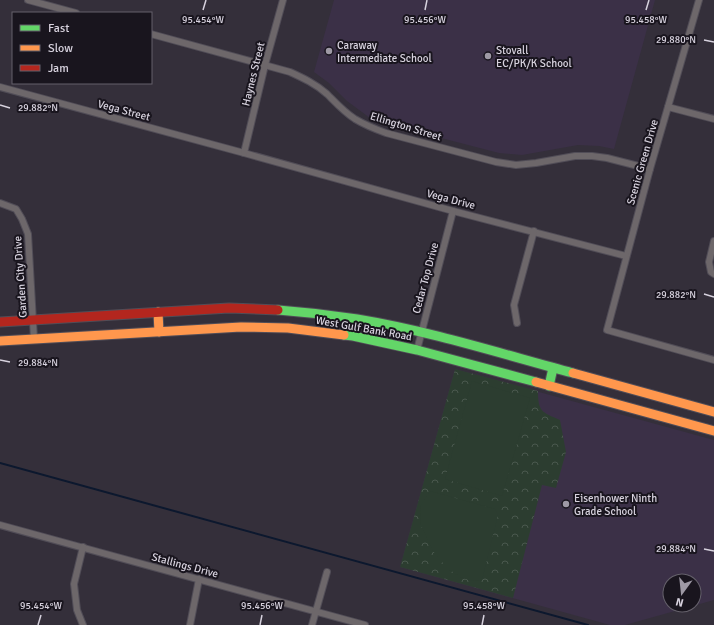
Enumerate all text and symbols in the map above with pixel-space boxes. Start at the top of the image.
legend [12,12,152,84]
text: 95.454°W [182,14,224,26]
text: 95.456°W [404,14,446,26]
text: 95.458°W [625,14,667,26]
text: Fast [48,21,69,36]
text: 29.880°N [656,34,696,46]
place label: Caraway Intermediate School [337,39,432,65]
text: Slow [48,41,73,56]
street label: Haynes Street [239,41,268,107]
place label: Stovall EC/PK/K School [496,44,572,70]
marker: Caraway Intermediate School [324,46,334,56]
marker: Stovall EC/PK/K School [483,51,493,61]
text: Jam [48,61,69,76]
street label: Vega Street [96,97,152,124]
text: 29.882°N [18,102,58,114]
street label: Ellington Street [369,109,443,144]
street label: Scenic Green Drive [624,118,661,206]
street label: Vega Drive [425,187,477,212]
street label: Garden City Drive [11,236,30,318]
street label: Cedar Top Drive [410,241,441,315]
text: 29.882°N [656,289,696,301]
street label: West Gulf Bank Road [315,314,413,343]
text: 29.884°N [18,357,58,369]
place label: Eisenhower Ninth Grade School [574,492,657,518]
marker: Eisenhower Ninth Grade School [561,499,571,509]
text: 29.884°N [656,543,696,555]
street label: Stallings Drive [150,550,220,581]
north arrow [662,573,702,613]
text: N [674,595,685,609]
text: 95.454°W [20,600,62,612]
text: 95.456°W [241,600,283,612]
text: 95.458°W [463,600,505,612]

